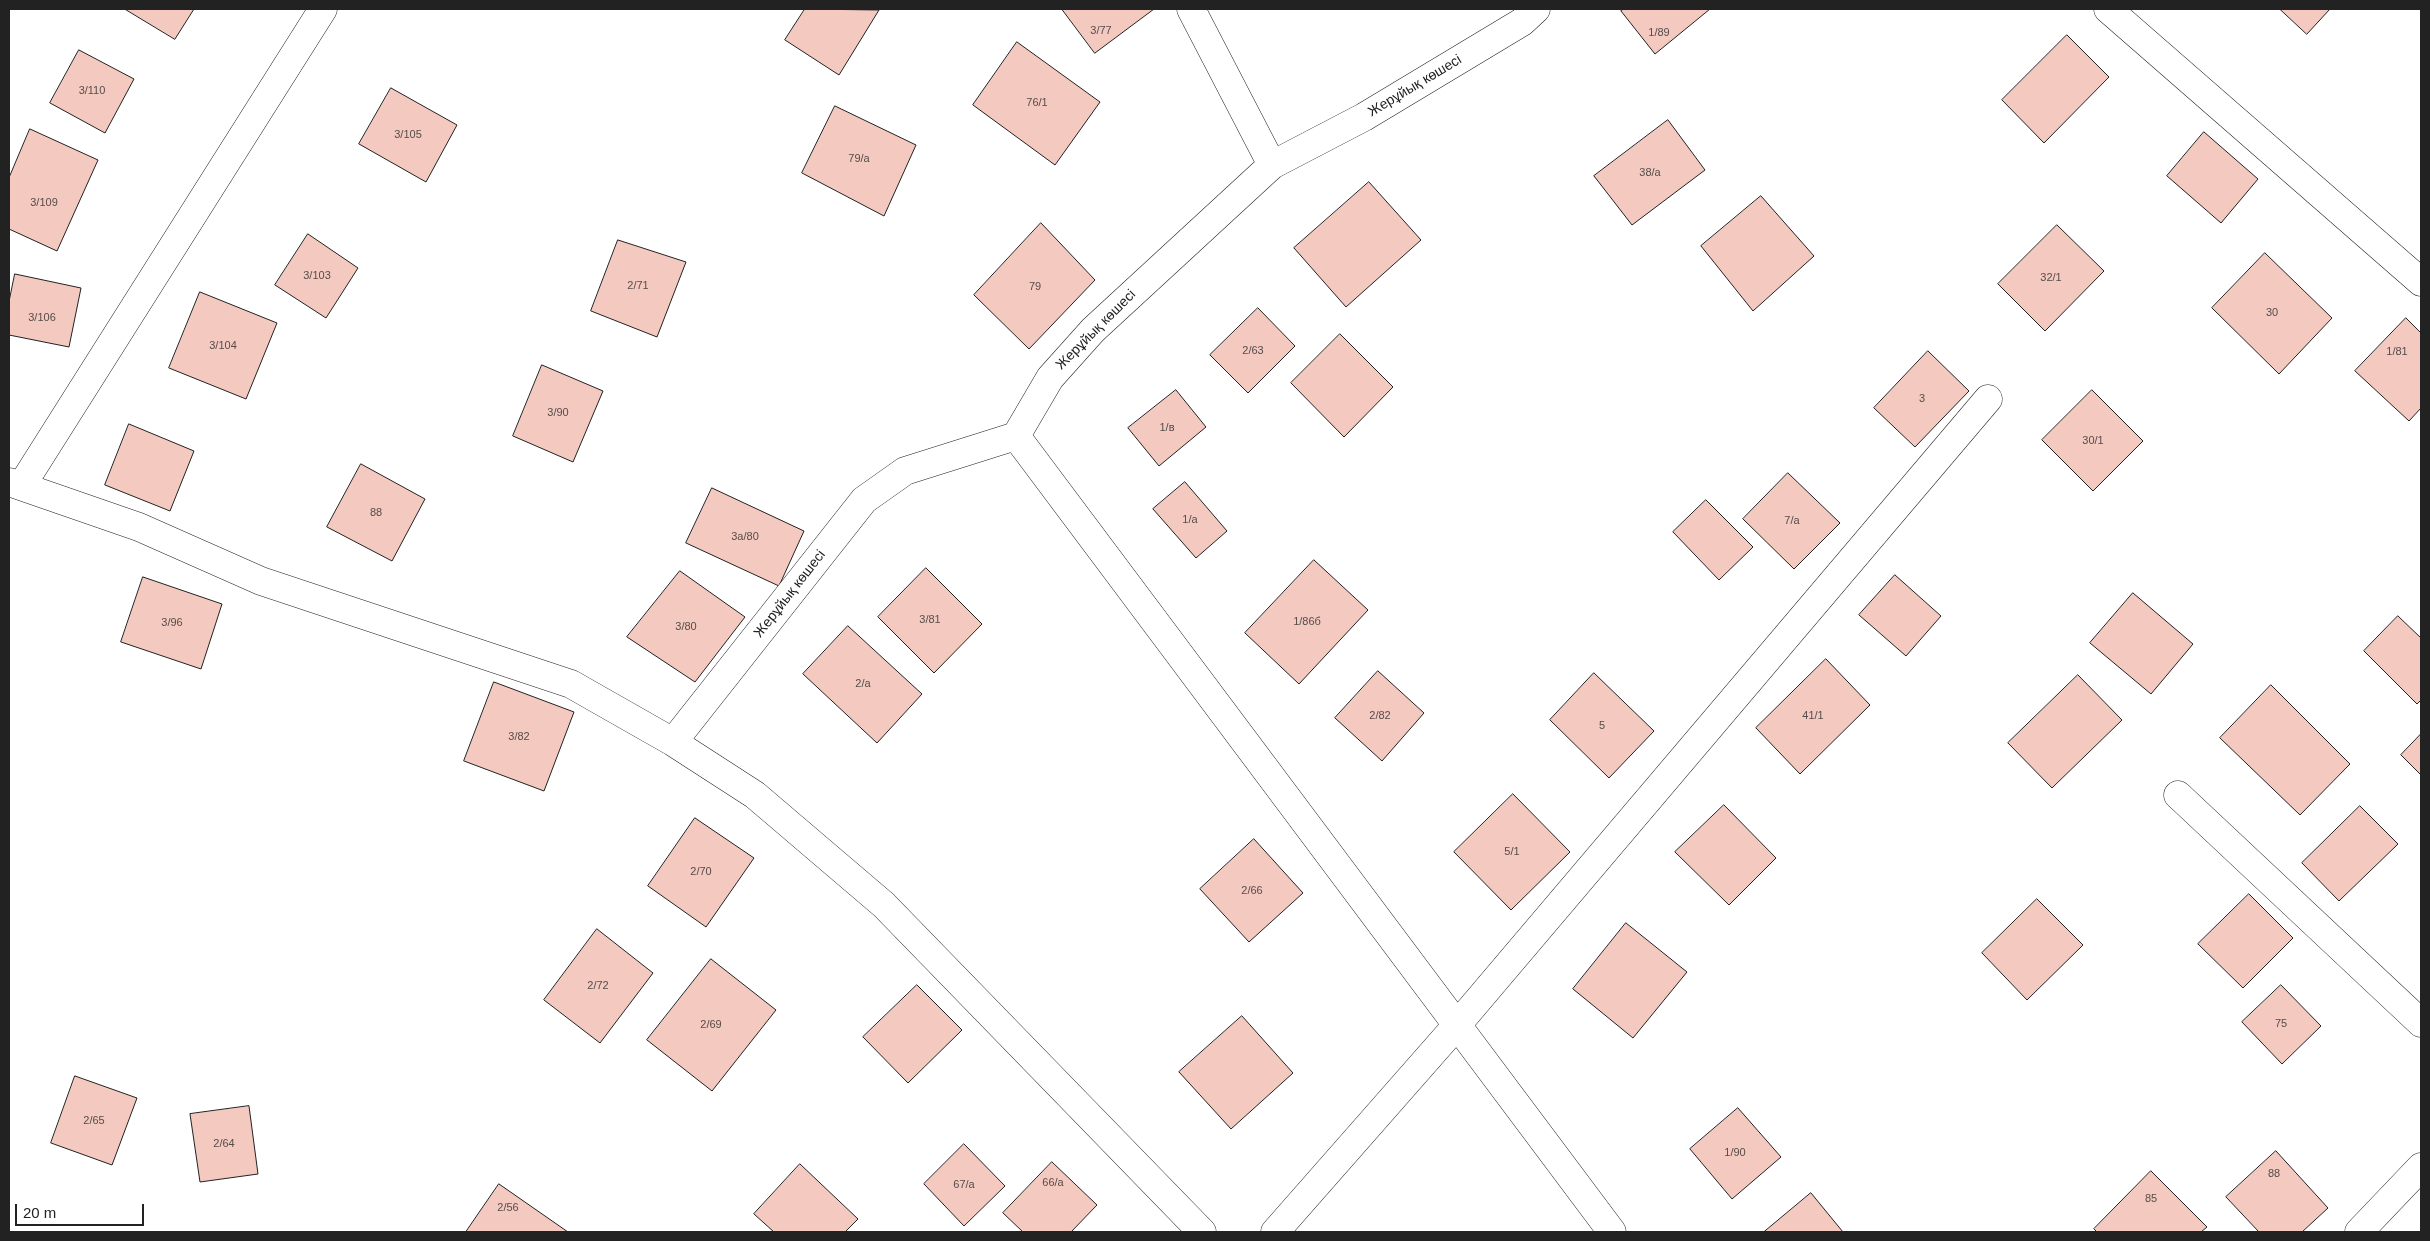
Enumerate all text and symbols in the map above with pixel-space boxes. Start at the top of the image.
house number: 3/77 [1090,24,1112,38]
house number: 1/89 [1648,26,1670,40]
street label: Жерұйық көшесі [1365,51,1465,121]
house number: 3/110 [79,84,105,98]
house number: 76/1 [1026,96,1048,110]
house number: 3/105 [394,128,422,142]
house number: 79/а [848,152,870,166]
house number: 38/а [1639,166,1661,180]
house number: 3/109 [30,196,58,210]
house number: 3/103 [303,269,331,283]
house number: 32/1 [2040,271,2062,285]
house number: 2/71 [627,279,649,293]
house number: 79 [1029,280,1041,294]
street label: Жерұйық көшесі [1052,286,1140,374]
house number: 30 [2266,306,2278,320]
house number: 3/106 [28,311,56,325]
house number: 3/104 [209,339,237,353]
house number: 2/63 [1242,344,1264,358]
house number: 1/81 [2386,345,2408,359]
house number: 3 [1919,392,1925,406]
house number: 3/90 [547,406,569,420]
house number: 1/в [1159,421,1175,435]
house number: 30/1 [2082,434,2104,448]
house number: 88 [370,506,382,520]
house number: 1/а [1182,513,1198,527]
house number: 7/а [1784,514,1800,528]
house number: 3а/80 [731,530,759,544]
street label: Жерұйық көшесі [751,547,829,641]
house number: 3/81 [919,613,941,627]
house number: 1/86б [1293,615,1321,629]
house number: 3/96 [161,616,183,630]
house number: 3/80 [675,620,697,634]
house number: 2/а [855,677,871,691]
house number: 2/82 [1369,709,1391,723]
house number: 41/1 [1802,709,1824,723]
house number: 5 [1599,719,1605,733]
house number: 3/82 [508,730,530,744]
house number: 5/1 [1504,845,1520,859]
house number: 2/70 [690,865,712,879]
house number: 2/66 [1241,884,1263,898]
house number: 2/72 [587,979,609,993]
house number: 75 [2275,1017,2287,1031]
house number: 2/69 [700,1018,722,1032]
house number: 2/65 [83,1114,105,1128]
house number: 2/64 [213,1137,235,1151]
house number: 1/90 [1724,1146,1746,1160]
house number: 88 [2268,1167,2280,1181]
house number: 66/а [1042,1176,1064,1190]
house number: 67/а [953,1178,975,1192]
house number: 85 [2145,1192,2157,1206]
scale bar [18,1194,146,1226]
house number: 2/56 [497,1201,519,1215]
text: 20 m [23,1204,56,1221]

